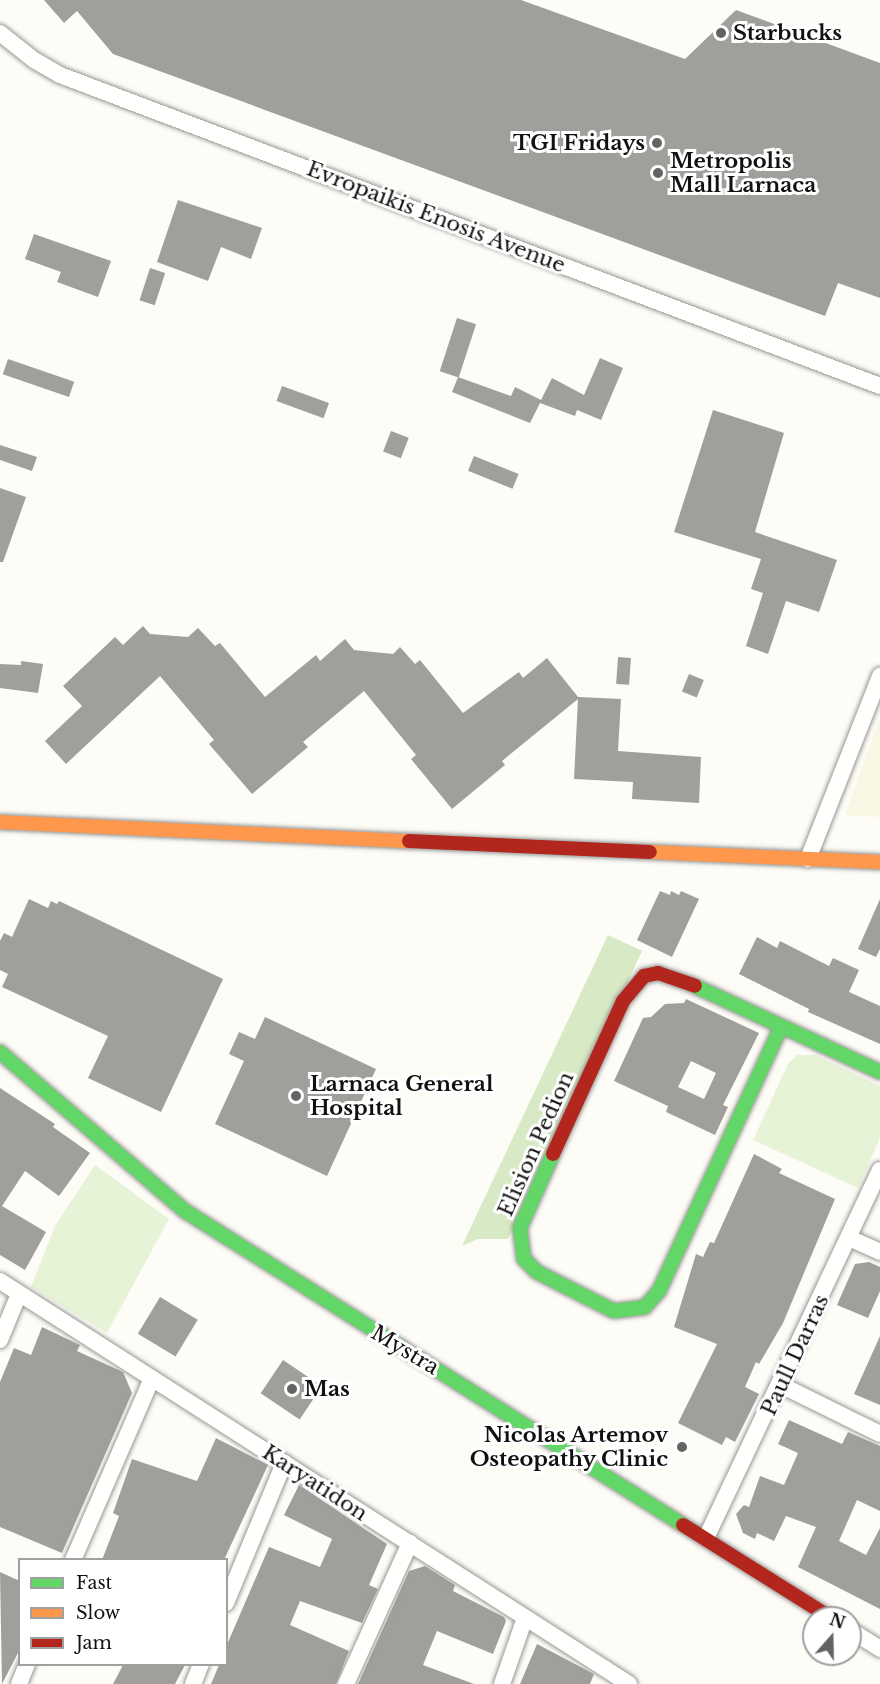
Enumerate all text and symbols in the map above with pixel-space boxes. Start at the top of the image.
place label: Starbucks [733,20,842,46]
marker: Starbucks [714,26,728,40]
place label: TGI Fridays [513,130,645,156]
marker: TGI Fridays [650,136,664,150]
place label: Metropolis Mall Larnaca [670,148,816,198]
street label: Evropaikis Enosis Avenue [303,156,569,278]
marker: Metropolis Mall Larnaca [651,166,665,180]
street label: Elision Pedion [493,1068,579,1220]
place label: Larnaca General Hospital [310,1071,493,1121]
marker: Larnaca General Hospital [287,1087,305,1105]
street label: Paull Darras [756,1290,834,1420]
street label: Mystra [367,1320,443,1380]
place label: Mas [304,1376,350,1402]
marker: Mas [285,1382,299,1396]
place label: Nicolas Artemov Osteopathy Clinic [469,1422,668,1472]
marker: Nicolas Artemov Osteopathy Clinic [673,1438,691,1456]
street label: Karyatidon [258,1440,372,1526]
legend [18,1558,228,1666]
text: Fast [76,1572,112,1594]
text: Slow [76,1602,120,1624]
north arrow [802,1606,862,1666]
text: N [827,1609,848,1633]
text: Jam [76,1632,112,1654]

